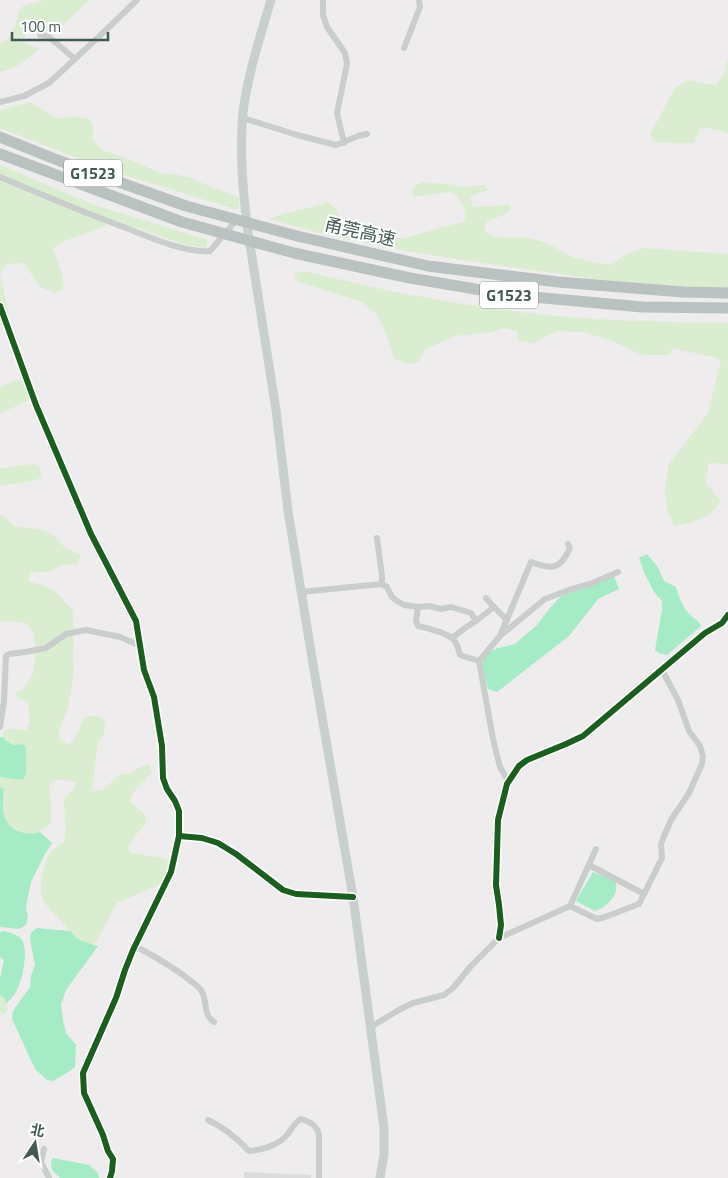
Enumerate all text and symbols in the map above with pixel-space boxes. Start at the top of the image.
scale bar [12,10,109,42]
text: 100 m [20,15,61,38]
road number: G1523 [64,160,122,187]
street label: 甬莞高速 [322,210,398,253]
road number: G1523 [480,282,538,308]
north arrow [10,1118,60,1168]
text: 北 [29,1118,47,1142]

